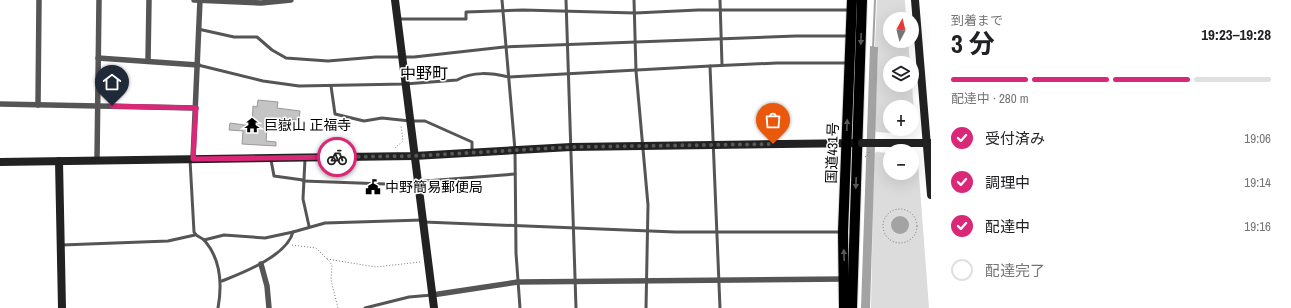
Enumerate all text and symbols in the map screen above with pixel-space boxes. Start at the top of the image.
north arrow [883,12,919,48]
map controls [883,12,919,180]
text: 到着まで [951,12,1003,29]
text: 19:23–19:28 [1201,24,1271,45]
text: 3 分 [951,26,995,61]
one-way arrow [858,33,864,46]
button: layers [883,56,919,92]
district label: 中野町 [400,62,448,84]
pin [95,65,129,106]
icon: home [101,71,123,93]
text: 配達中 · 280 m [951,90,1029,107]
button: + [883,100,919,136]
pin [756,103,790,144]
icon: bag [762,109,784,131]
temple icon: 巨嶽山 正福寺 [243,116,261,134]
place label: 巨嶽山 正福寺 [264,116,351,134]
one-way arrow [844,118,850,131]
street label: 国道431号 [822,122,842,184]
icon: check [951,127,973,149]
text: 受付済み [985,128,1045,149]
text: 19:06 [1244,130,1271,147]
courier [317,137,357,177]
button: − [883,144,919,180]
icon: bike [326,146,348,168]
icon: check [951,171,973,193]
text: 調理中 [985,172,1030,193]
text: 19:14 [1244,174,1271,191]
one-way arrow [853,177,859,190]
public building icon: 中野簡易郵便局 [364,178,382,196]
place label: 中野簡易郵便局 [385,178,483,196]
icon: check [951,215,973,237]
text: 配達中 [985,216,1030,237]
text: 19:16 [1244,218,1271,235]
one-way arrow [841,248,847,261]
text: 配達完了 [985,260,1045,281]

